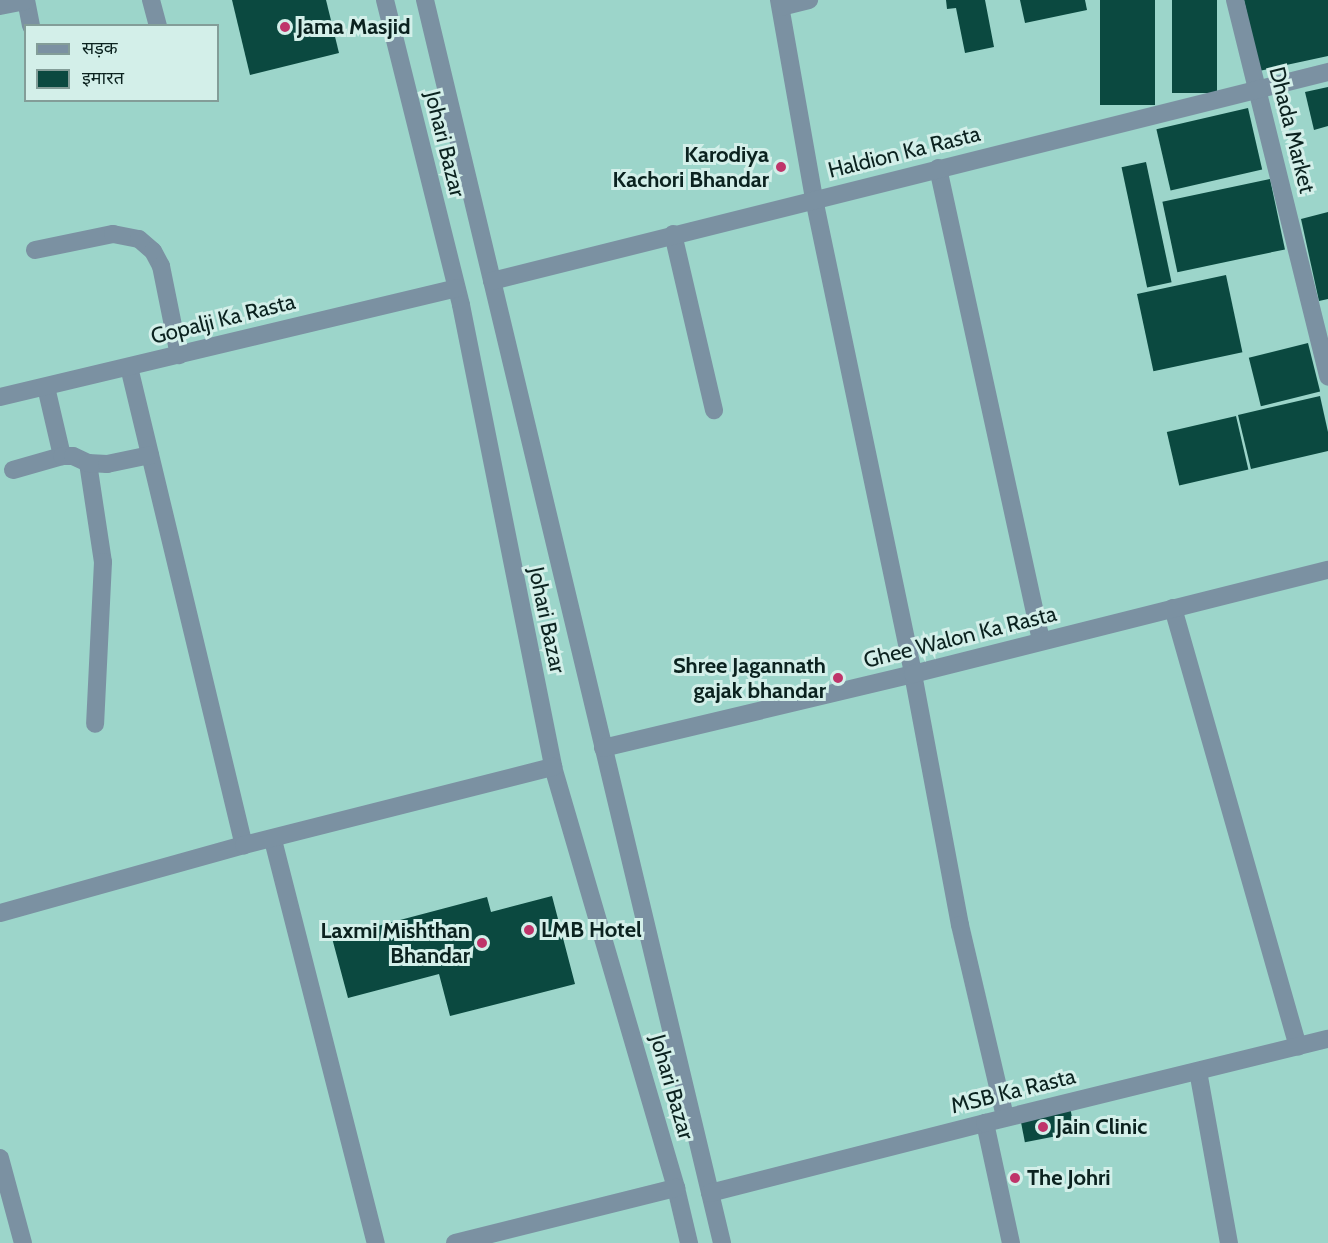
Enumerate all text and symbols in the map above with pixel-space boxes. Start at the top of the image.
place label: Jama Masjid [297,14,411,40]
marker: Jama Masjid [278,20,292,34]
legend [24,24,219,102]
text: सड़क [82,37,118,59]
street label: Dhada Market [1264,64,1320,196]
text: इमारत [82,67,124,89]
street label: Johari Bazar [419,88,471,200]
street label: Haldion Ka Rasta [825,120,983,184]
place label: Karodiya Kachori Bhandar [613,141,769,192]
marker: Karodiya Kachori Bhandar [774,160,788,174]
street label: Gopalji Ka Rasta [148,288,298,350]
street label: Johari Bazar [523,564,571,676]
street label: Ghee Walon Ka Rasta [861,600,1059,674]
place label: Shree Jagannath gajak bhandar [673,652,826,704]
marker: Shree Jagannath gajak bhandar [831,671,845,685]
place label: Laxmi Mishthan Bhandar [320,917,470,968]
place label: LMB Hotel [541,917,642,943]
marker: LMB Hotel [522,923,536,937]
marker: Laxmi Mishthan Bhandar [475,936,489,950]
street label: Johari Bazar [644,1031,700,1143]
street label: MSB Ka Rasta [948,1063,1078,1119]
place label: Jain Clinic [1056,1114,1147,1140]
marker: Jain Clinic [1034,1118,1052,1136]
place label: The Johri [1027,1165,1111,1191]
marker: The Johri [1008,1171,1022,1185]

